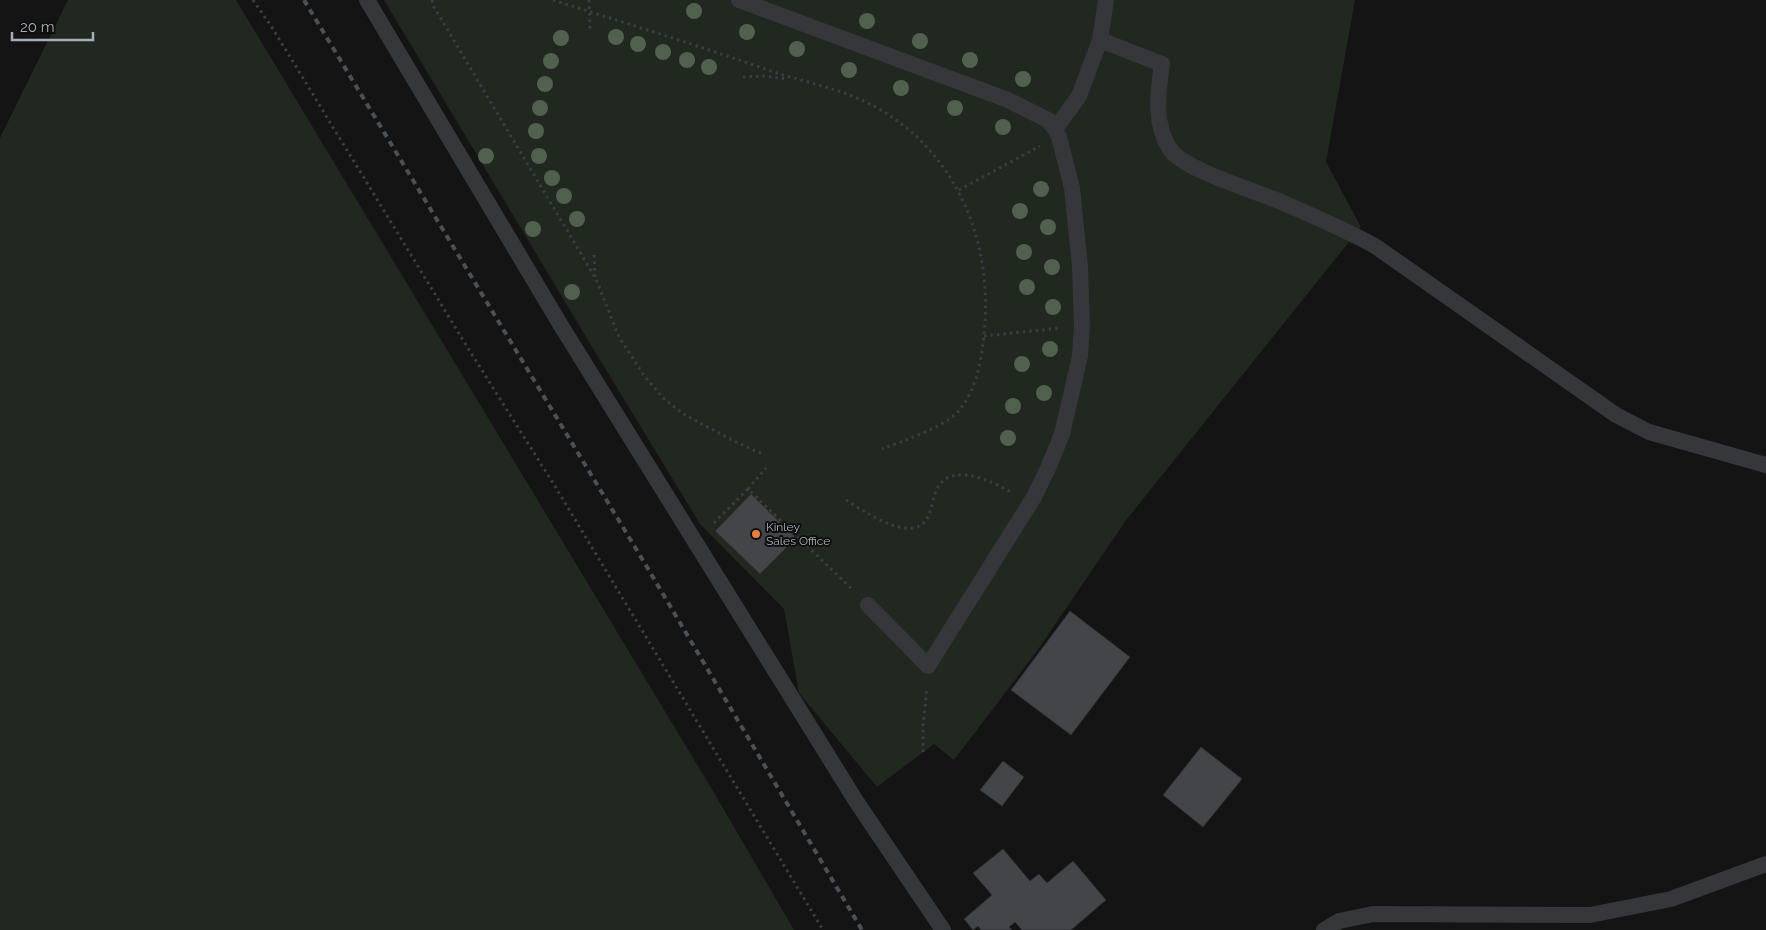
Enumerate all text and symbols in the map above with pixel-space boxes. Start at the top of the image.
scale bar [12,10,94,42]
text: 20 m [20,18,55,36]
place label: Kinley Sales Office [766,520,830,548]
marker: Kinley Sales Office [750,528,762,540]

